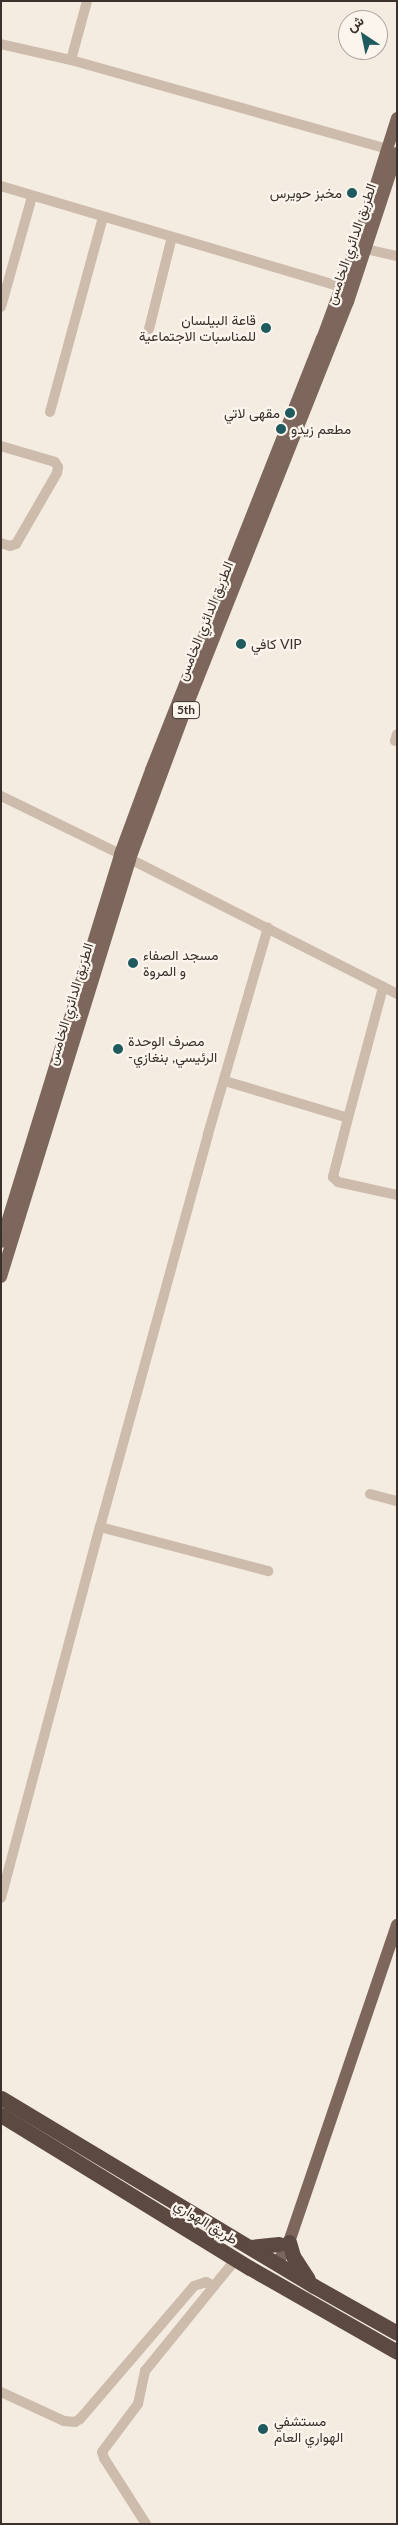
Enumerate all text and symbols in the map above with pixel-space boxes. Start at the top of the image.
north arrow [338,10,388,60]
text: ش [343,11,367,35]
street label: الطريق الدائري الخامس [322,181,380,307]
place label: مخبز حويرس [270,185,342,201]
marker: مخبز حويرس [346,187,358,199]
place label: قاعة البيلسان للمناسبات الاجتماعية [139,312,256,344]
marker: قاعة البيلسان للمناسبات الاجتماعية [260,322,272,334]
place label: مقهى لاتي [224,405,280,421]
marker: مقهى لاتي [284,407,296,419]
place label: مطعم زيدو [291,421,351,437]
marker: مطعم زيدو [275,423,287,435]
street label: الطريق الدائري الخامس [173,559,237,683]
place label: كافي VIP [251,636,302,652]
marker: كافي VIP [235,638,247,650]
road number: 5th [171,700,201,720]
street label: الطريق الدائري الخامس [43,941,97,1067]
place label: مسجد الصفاء و المروة [143,947,218,980]
marker: مسجد الصفاء و المروة [127,957,139,969]
place label: مصرف الوحدة -الرئيسي, بنغازي [128,1033,217,1066]
marker: مصرف الوحدة -الرئيسي, بنغازي [112,1043,124,1055]
street label: طريق الهواري [171,2196,241,2248]
place label: مستشفي الهواري العام [274,2413,343,2446]
marker: مستشفي الهواري العام [256,2422,270,2436]

